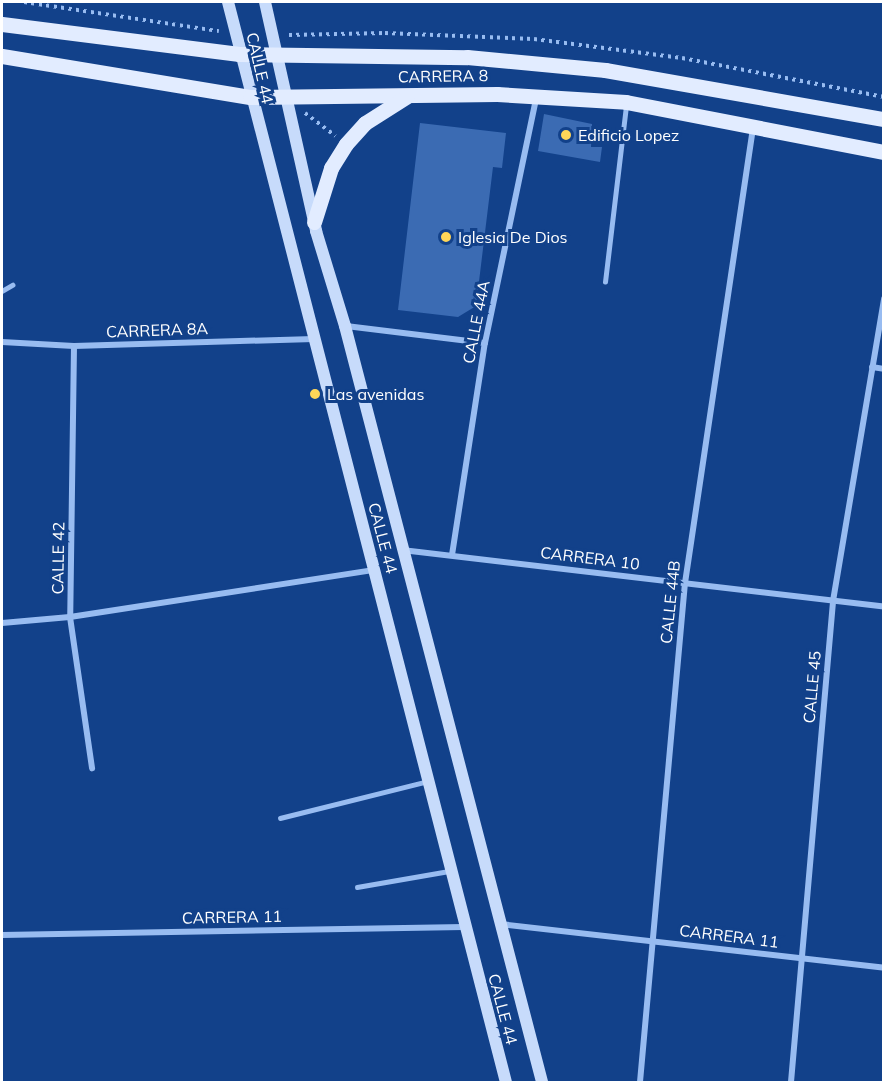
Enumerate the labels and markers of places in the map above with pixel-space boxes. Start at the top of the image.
place label: Edificio Lopez [578,125,679,145]
marker: Edificio Lopez [559,128,573,142]
place label: Iglesia De Dios [458,227,567,247]
marker: Iglesia De Dios [439,230,453,244]
place label: Las avenidas [327,384,424,404]
marker: Las avenidas [308,387,322,401]

